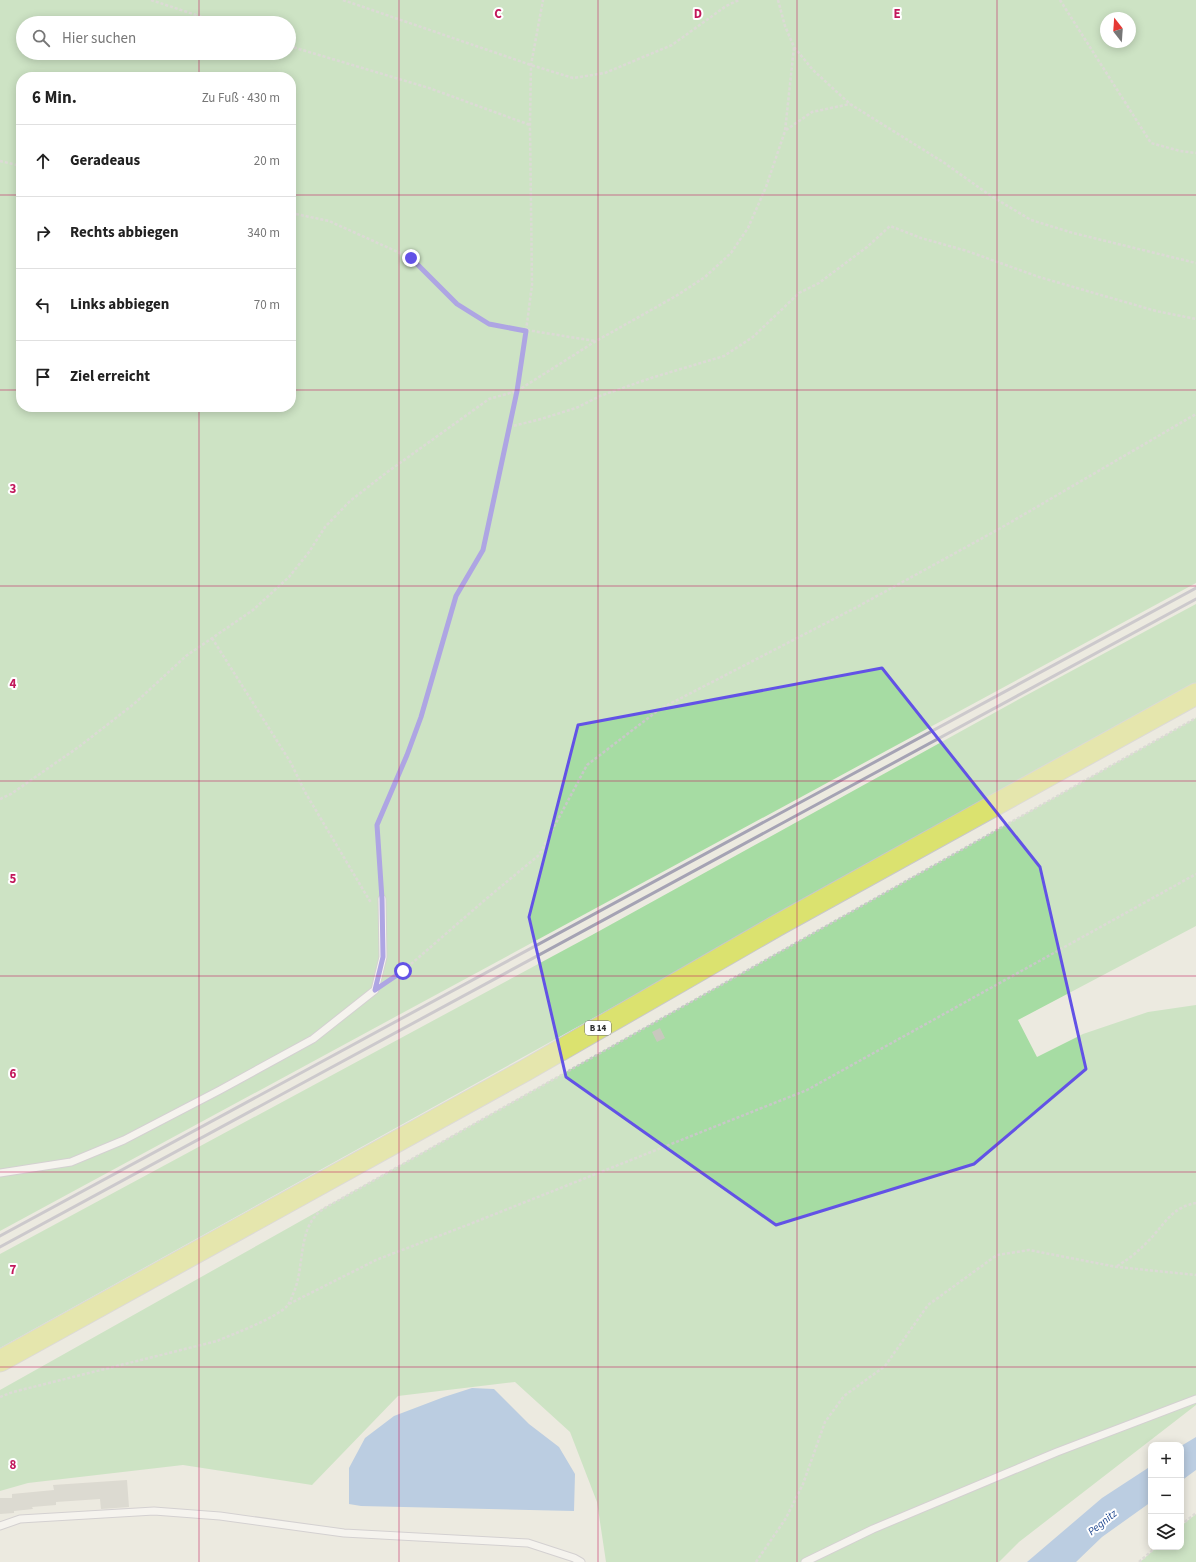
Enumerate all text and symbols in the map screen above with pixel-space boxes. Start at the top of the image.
text: C [494,5,502,23]
text: D [694,5,702,23]
text: E [893,5,901,23]
north arrow [1100,12,1136,48]
search box [16,16,296,60]
icon: search [30,27,52,49]
text: Hier suchen [62,28,136,49]
text: 6 Min. [32,86,77,110]
text: Zu Fuß · 430 m [202,89,280,107]
icon: ahead [32,150,54,172]
text: Geradeaus [70,150,140,171]
text: 20 m [254,152,280,170]
icon: right [32,222,54,244]
text: Rechts abbiegen [70,222,179,243]
text: 340 m [247,224,280,242]
route end [402,249,420,267]
icon: left [32,294,54,316]
text: Links abbiegen [70,294,169,315]
text: 70 m [254,296,280,314]
icon: arrive [32,366,54,388]
text: Ziel erreicht [70,366,150,387]
text: 3 [10,480,17,498]
text: 4 [10,675,17,693]
text: 5 [10,870,17,888]
route start [394,962,412,980]
road number: B 14 [585,1021,611,1035]
text: 6 [10,1065,17,1083]
text: 7 [10,1261,17,1279]
map controls [1148,1442,1184,1550]
button: + [1148,1442,1184,1478]
text: 8 [10,1456,17,1474]
button: − [1148,1478,1184,1514]
water label: Pegnitz [1085,1506,1120,1539]
button: layers [1148,1514,1184,1550]

